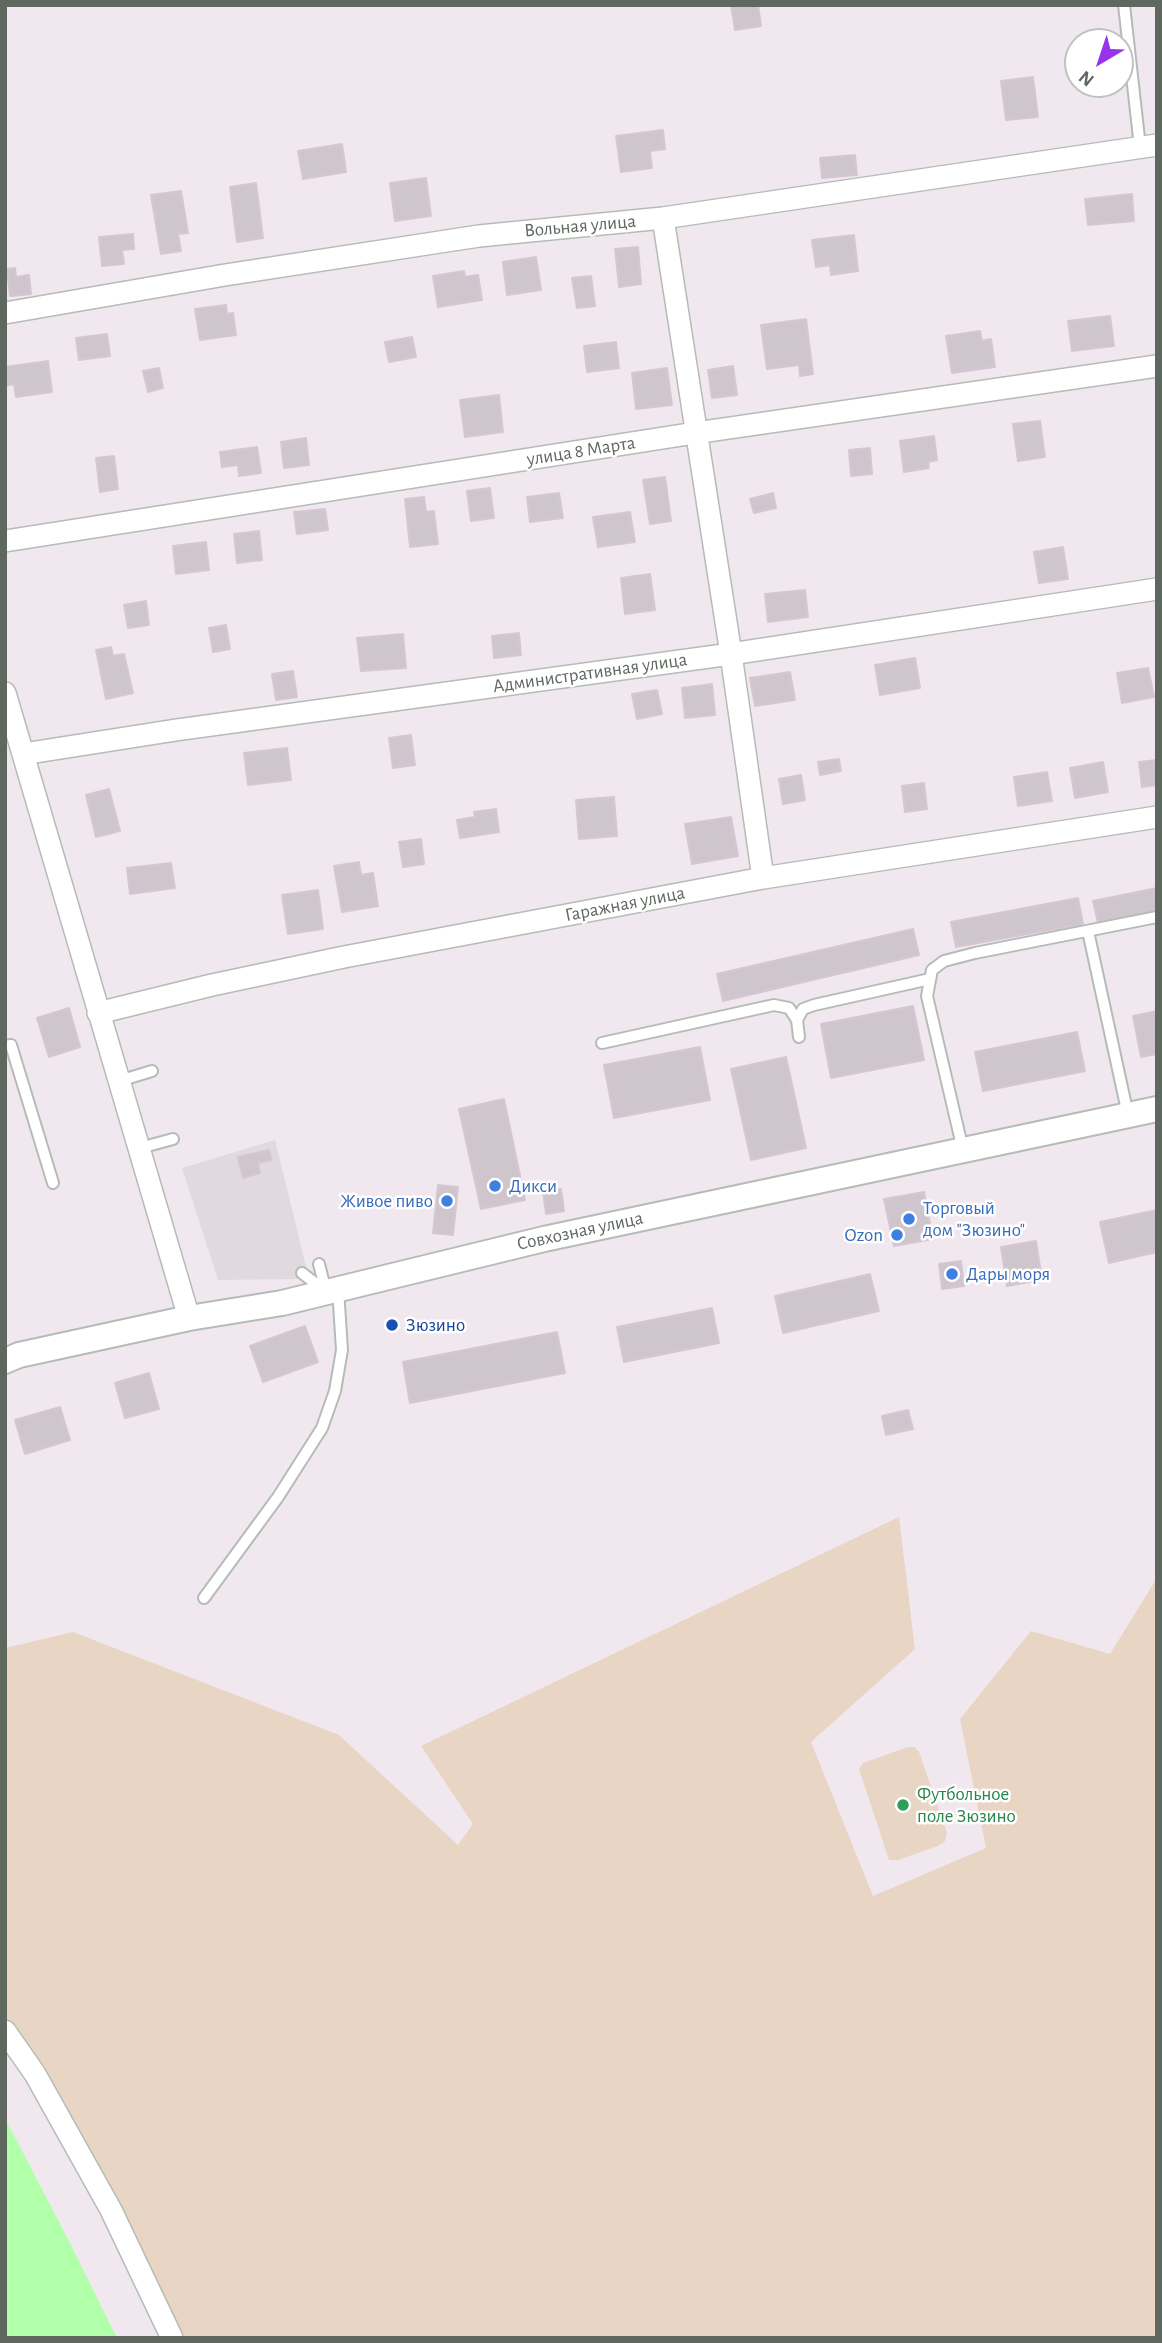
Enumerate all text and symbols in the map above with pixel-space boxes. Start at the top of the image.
north arrow [1064,28,1134,98]
text: N [1076,67,1098,90]
street label: Вольная улица [523,210,637,242]
street label: улица 8 Марта [525,431,637,471]
street label: Административная улица [491,648,689,698]
street label: Гаражная улица [563,881,687,927]
place label: Дикси [509,1175,557,1197]
marker: Дикси [487,1178,503,1194]
place label: Живое пиво [340,1190,433,1212]
marker: Живое пиво [439,1193,455,1209]
place label: Торговый дом "Зюзино" [923,1197,1025,1241]
street label: Совхозная улица [515,1206,645,1256]
marker: Торговый дом "Зюзино" [901,1211,917,1227]
place label: Ozon [844,1224,883,1246]
marker: Ozon [889,1227,905,1243]
place label: Дары моря [966,1263,1050,1285]
marker: Дары моря [944,1266,960,1282]
place label: Зюзино [406,1314,465,1336]
marker: Зюзино [384,1317,400,1333]
place label: Футбольное поле Зюзино [917,1783,1016,1827]
marker: Футбольное поле Зюзино [895,1797,911,1813]

